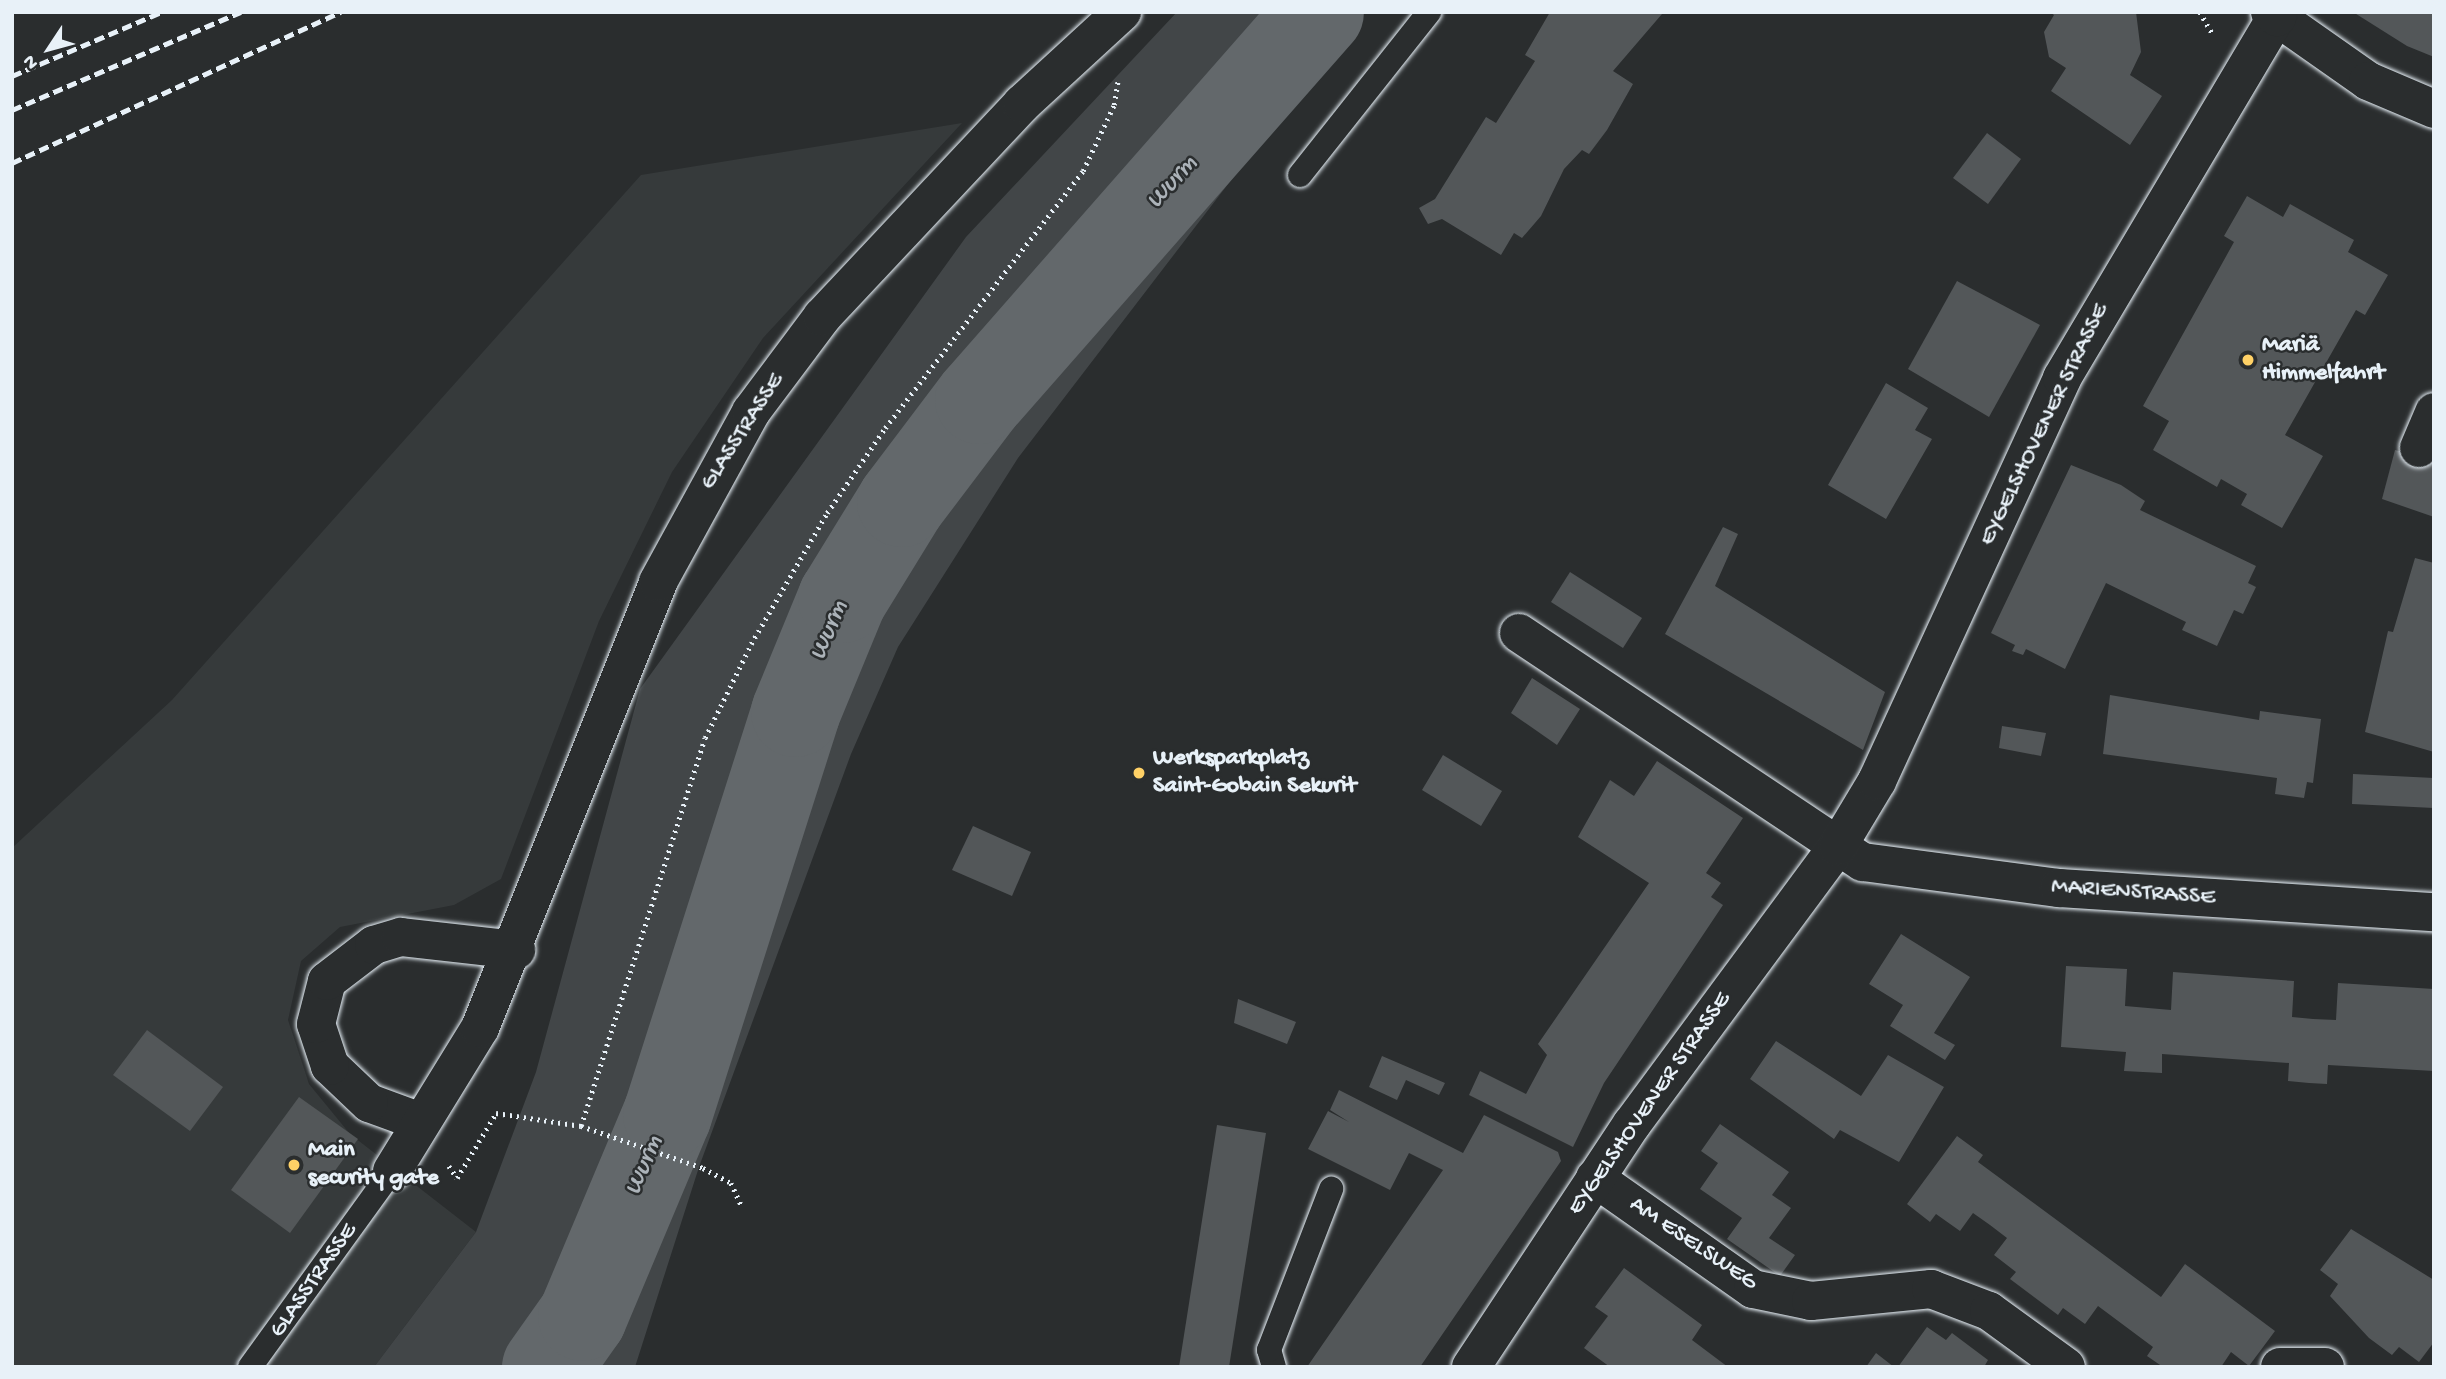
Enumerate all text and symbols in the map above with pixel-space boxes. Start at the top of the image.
north arrow [14,14,84,84]
text: N [19,50,45,73]
water label: Wurm [1141,150,1205,216]
street label: EYGELSHOVENER STRASSE [1974,299,2116,551]
place label: Mariä Himmelfahrt [2262,332,2385,388]
marker: Mariä Himmelfahrt [2240,352,2256,368]
street label: GLASSTRASSE [695,368,791,496]
water label: Wurm [804,596,856,666]
place label: Werksparkplatz Saint-Gobain Sekurit [1153,745,1356,801]
marker: Werksparkplatz Saint-Gobain Sekurit [1131,765,1147,781]
street label: MARIENSTRASSE [2050,873,2216,913]
street label: EYGELSHOVENER STRASSE [1562,987,1738,1221]
water label: Wurm [619,1131,671,1201]
place label: Main security gate [308,1137,439,1193]
marker: Main security gate [286,1157,302,1173]
street label: AM ESELSWEG [1624,1191,1762,1297]
street label: GLASSTRASSE [264,1218,364,1344]

